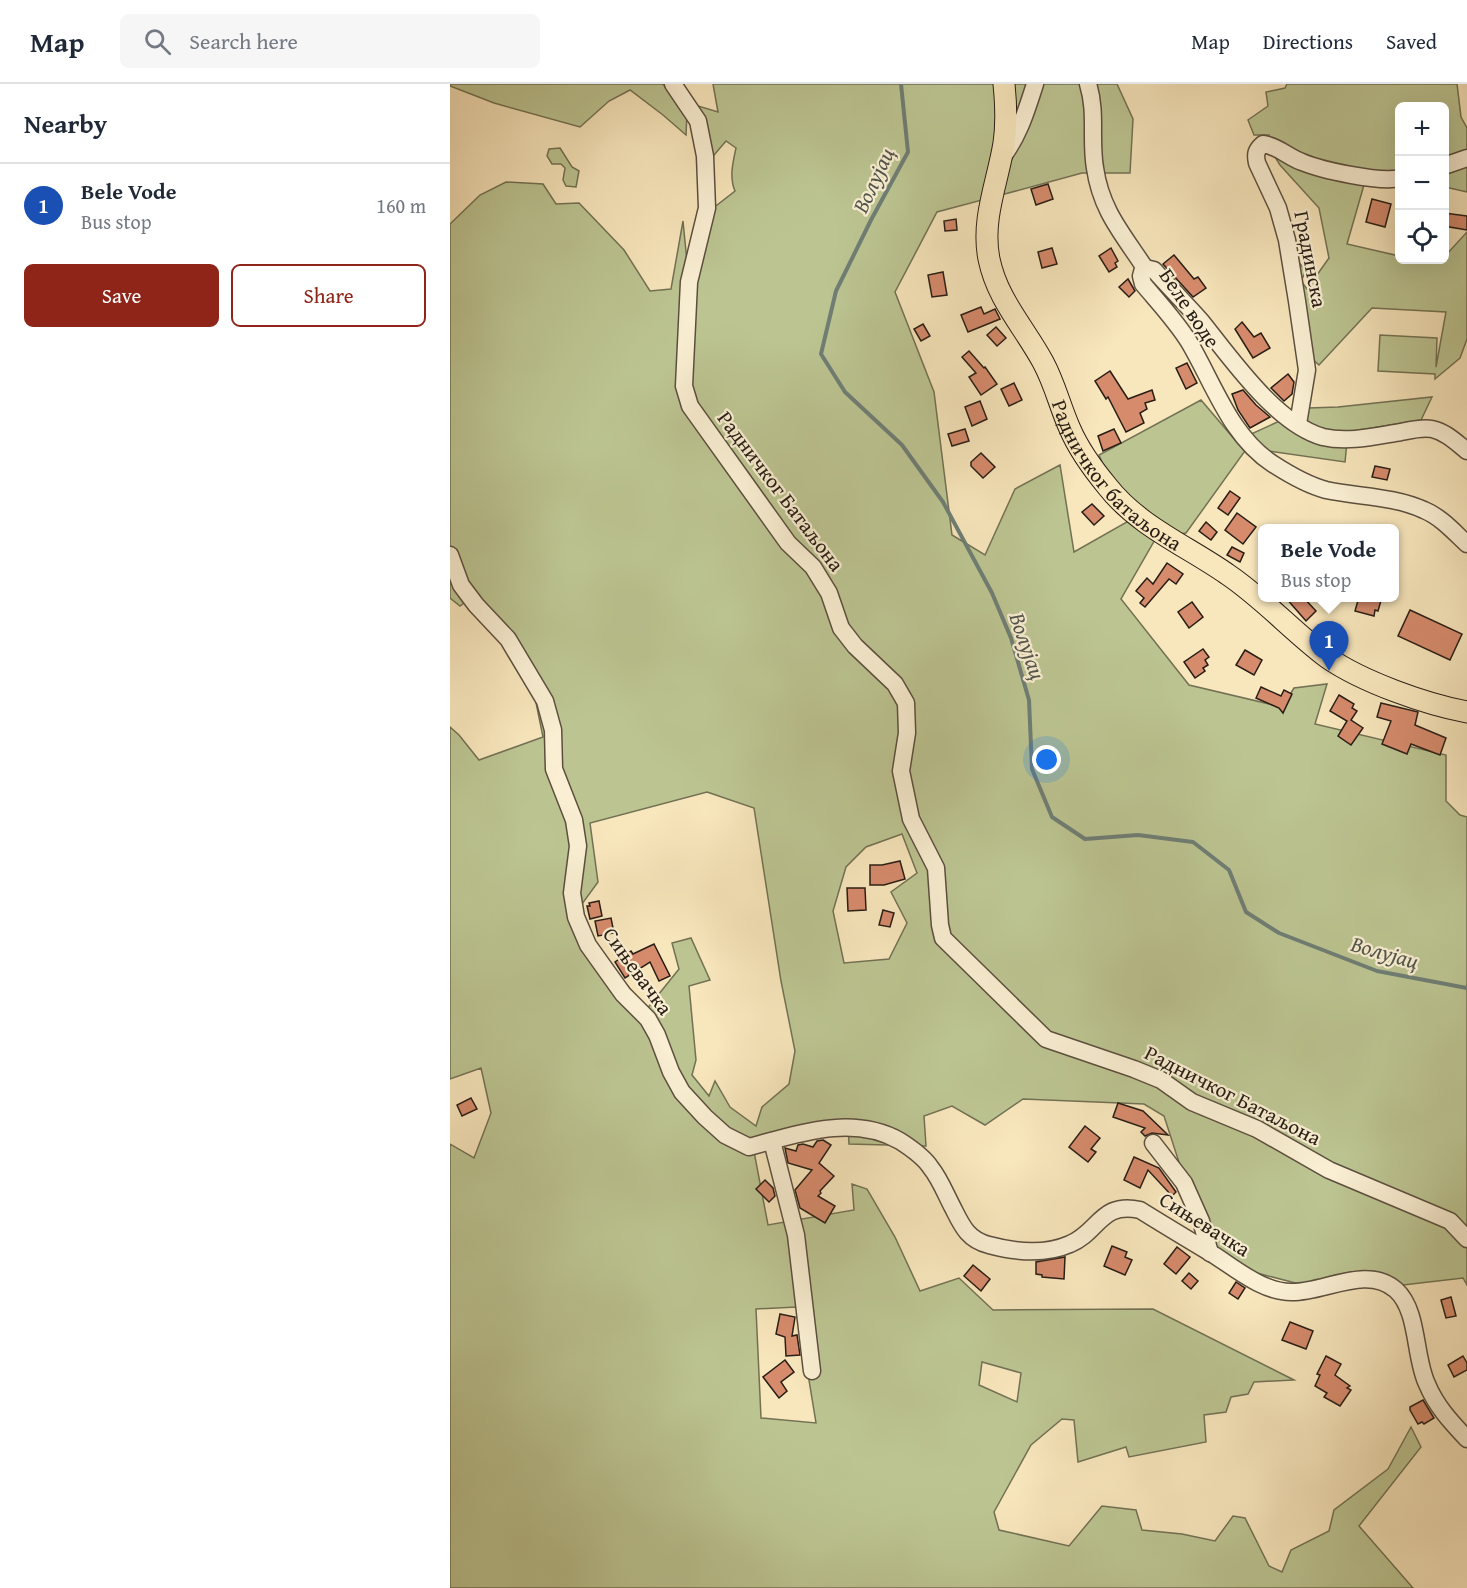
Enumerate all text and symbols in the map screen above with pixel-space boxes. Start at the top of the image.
search box [120,14,540,68]
text: Map [30,21,84,62]
icon: search [141,25,174,58]
text: Search here [189,25,298,57]
text: Map [1191,26,1230,57]
text: Directions [1263,26,1353,57]
text: Saved [1386,26,1437,57]
map controls [1395,102,1449,264]
button: + [1395,102,1449,156]
text: Nearby [24,104,107,143]
water label: Волујац [844,142,902,219]
button: − [1395,156,1449,210]
text: Bele Vode [81,175,176,207]
text: 1 [38,191,49,220]
text: 160 m [376,191,426,220]
text: Bus stop [81,207,152,236]
street label: Градинска [1286,208,1336,310]
button: locate [1395,210,1449,264]
street label: Беле воде [1152,262,1228,354]
button: Save [24,264,219,327]
button: Share [231,264,426,327]
street label: Радничког батаљона [1044,395,1188,558]
street label: Радничког Батаљона [710,404,852,578]
popup [1258,524,1399,602]
text: Bele Vode [1281,533,1376,565]
text: Bus stop [1281,565,1351,594]
water label: Волујац [1001,607,1054,684]
pin: 1 [1310,622,1348,671]
your location [1032,745,1061,774]
street label: Сињевачка [595,921,681,1021]
water label: Волујац [1347,927,1423,977]
street label: Радничког Батаљона [1139,1037,1327,1153]
street label: Сињевачка [1154,1184,1256,1264]

